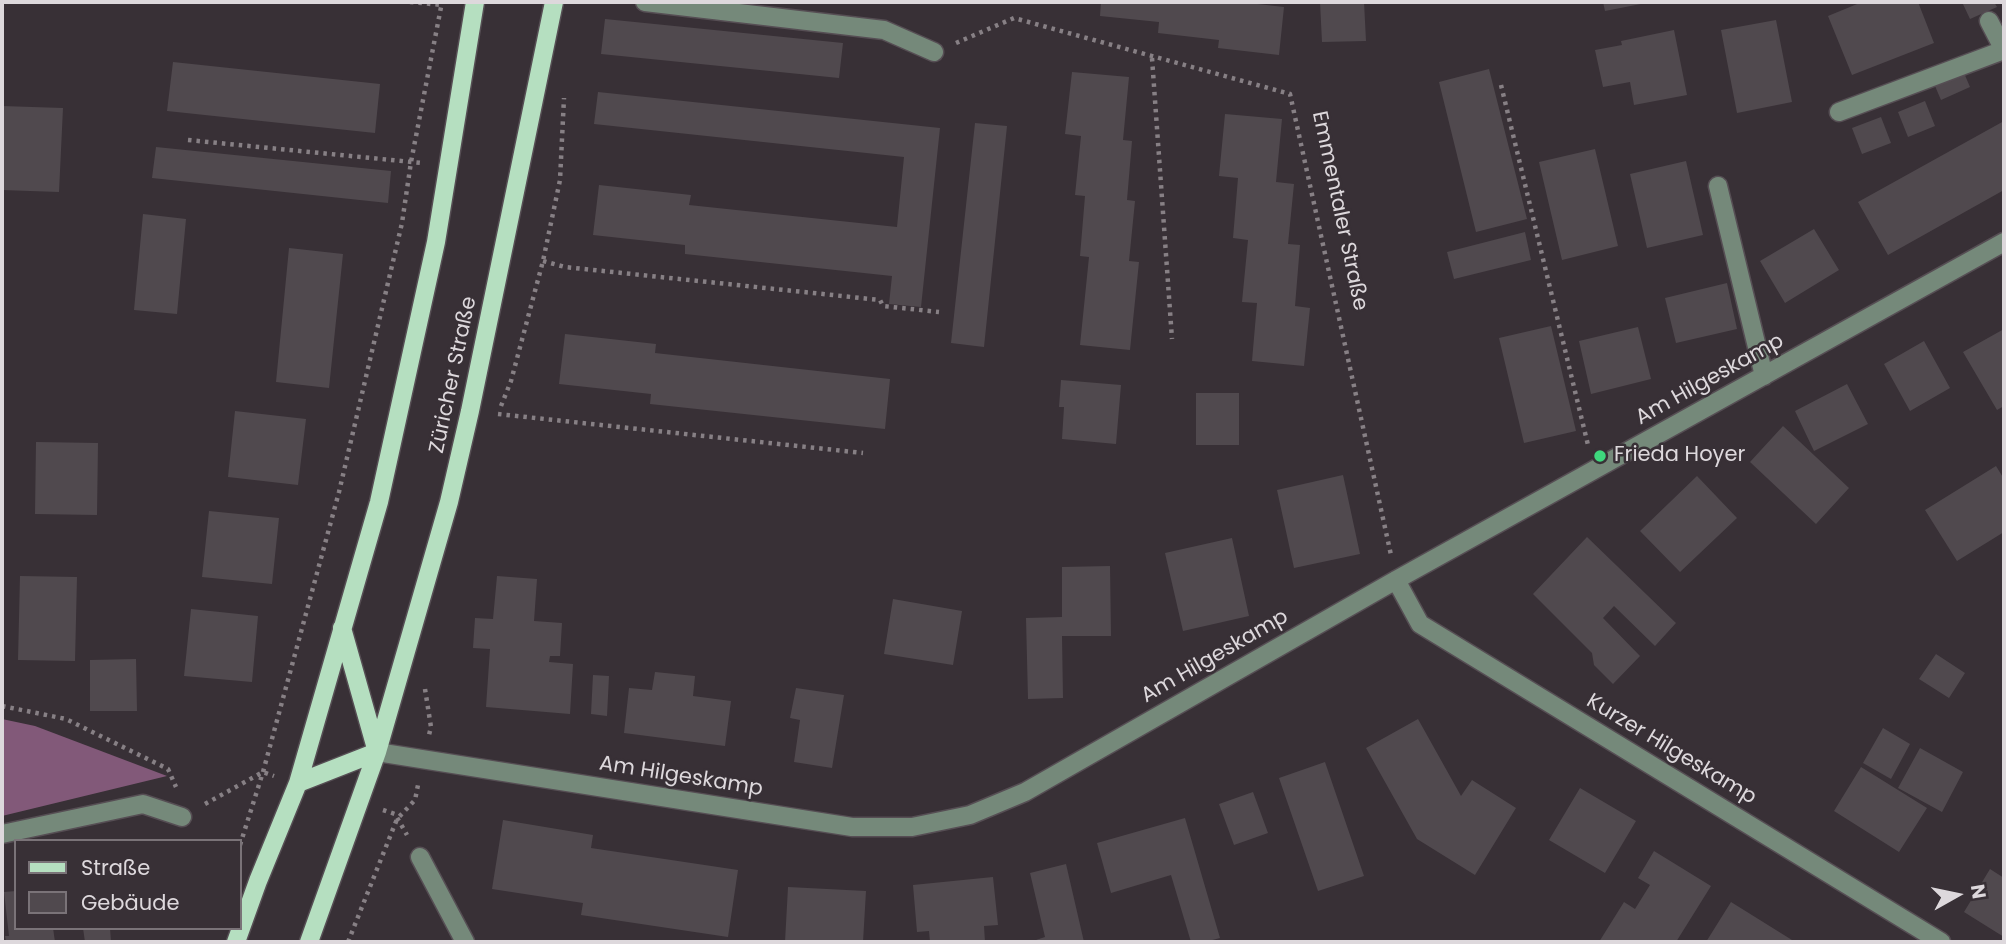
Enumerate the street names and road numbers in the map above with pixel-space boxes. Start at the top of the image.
street label: Emmentaler Straße [1306,109,1372,313]
street label: Züricher Straße [425,294,483,456]
street label: Am Hilgeskamp [1632,329,1788,431]
street label: Am Hilgeskamp [1137,605,1293,709]
street label: Kurzer Hilgeskamp [1581,689,1761,811]
street label: Am Hilgeskamp [597,752,765,802]

